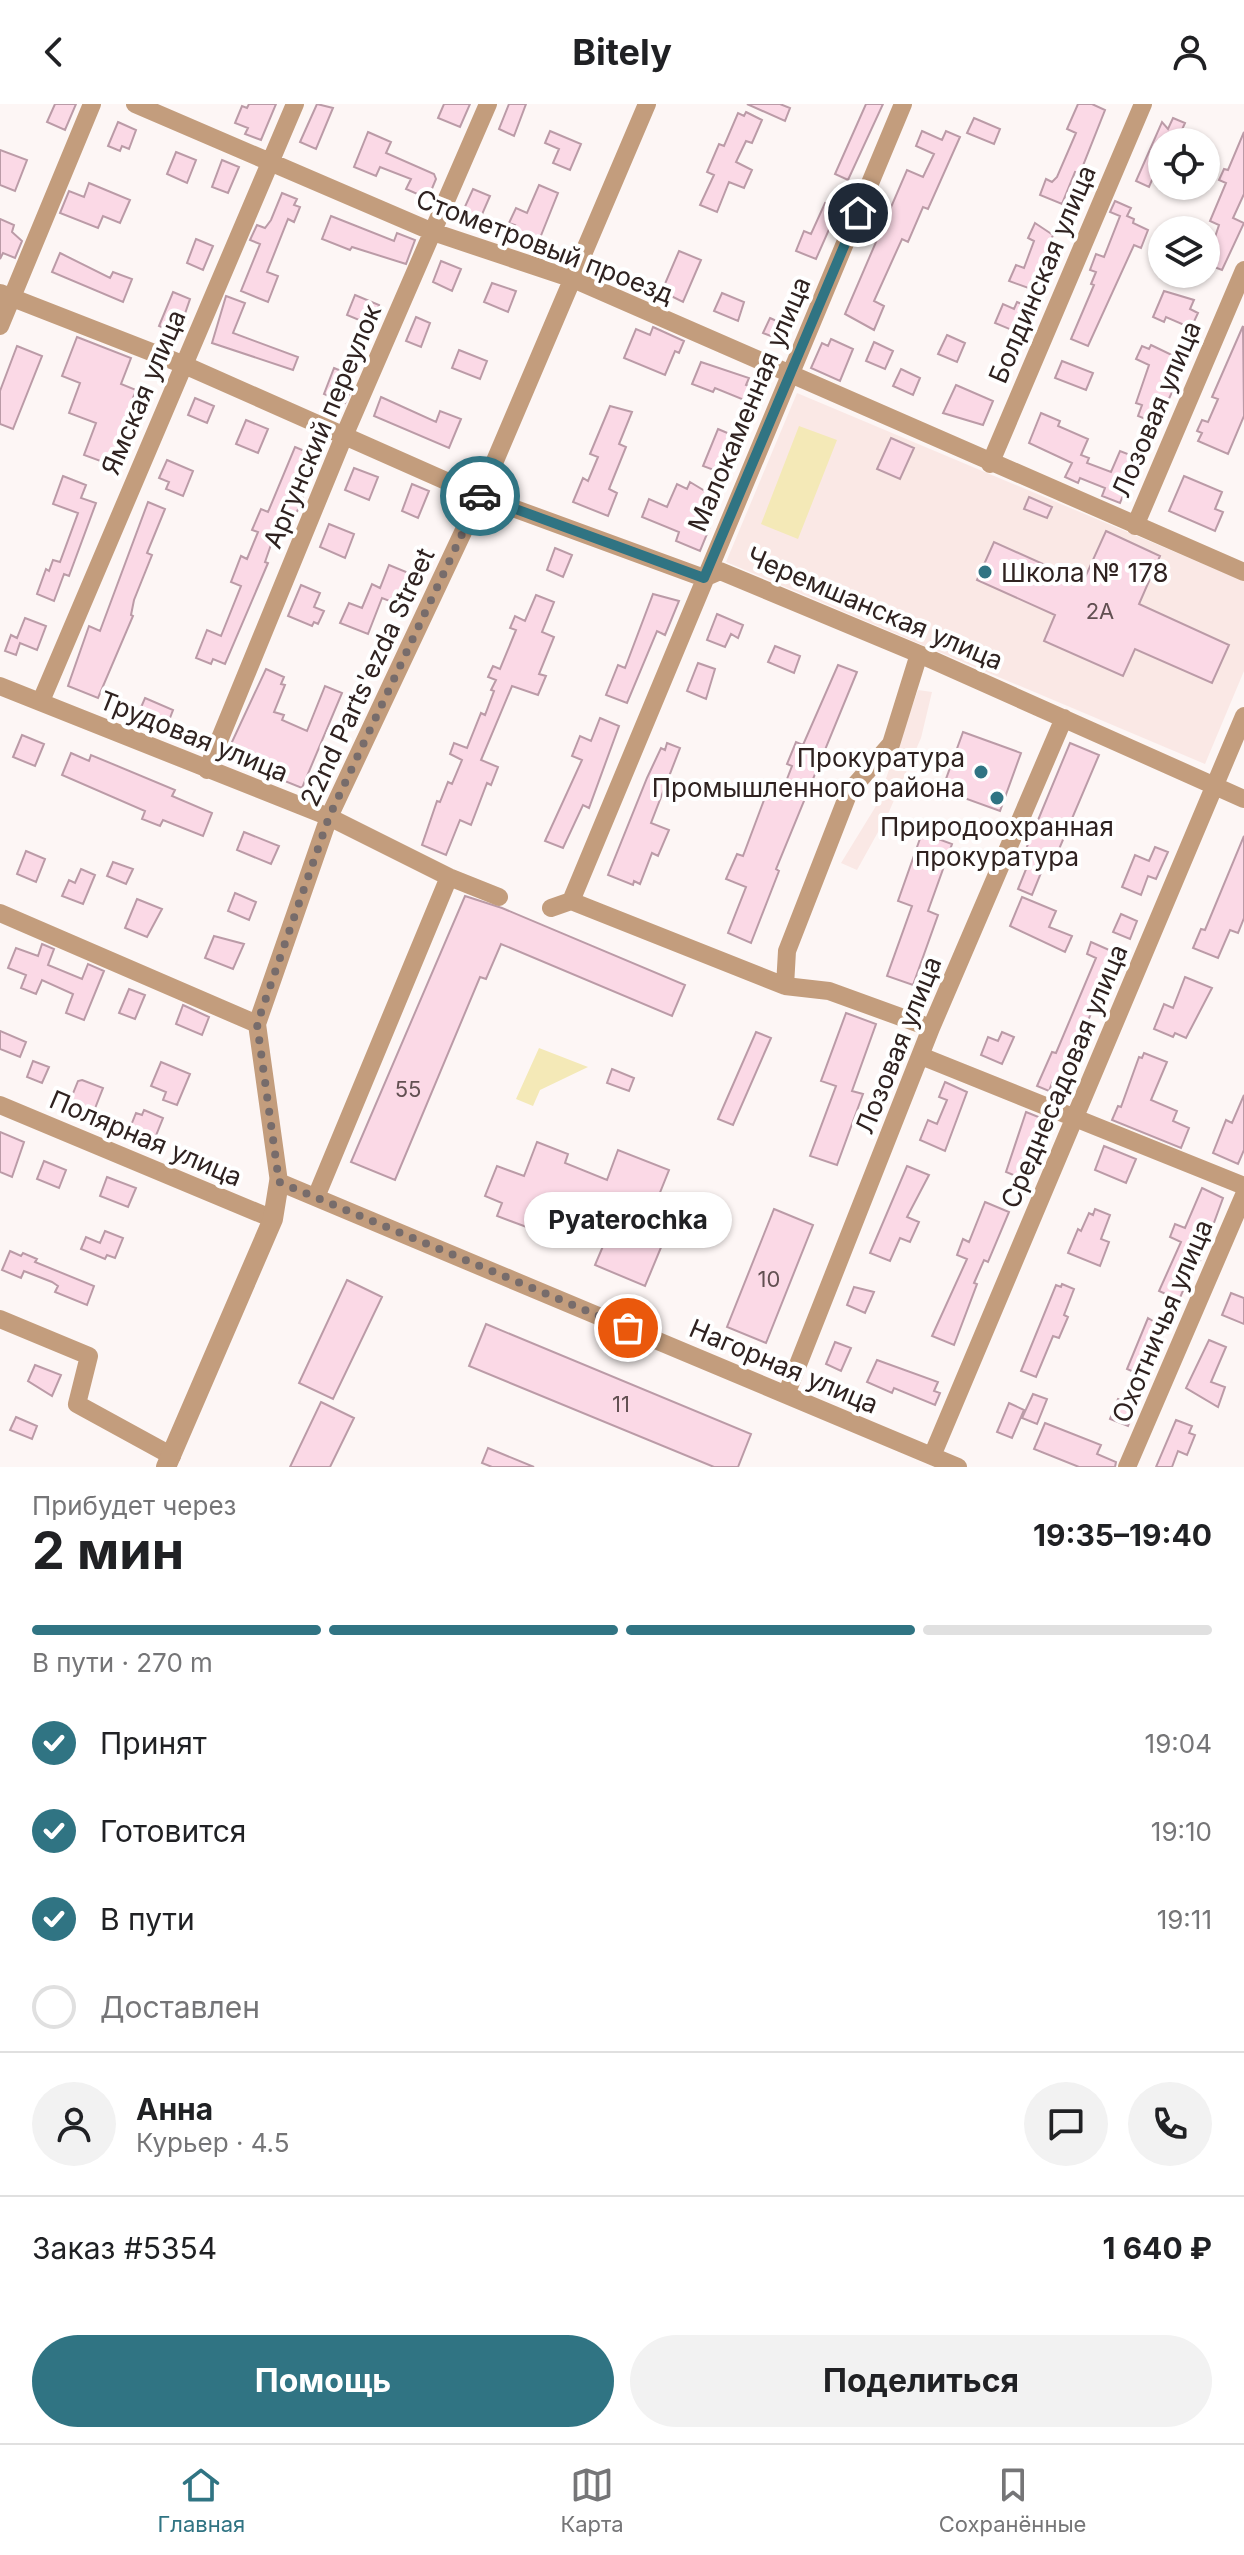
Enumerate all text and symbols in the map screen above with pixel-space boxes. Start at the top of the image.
icon: back [32,30,76,74]
text: Bitely [572,30,672,74]
icon: person [1168,30,1212,74]
map controls [1148,128,1220,288]
button: locate [1148,128,1220,200]
street label: Болдинская улица [982,160,1102,388]
pin [824,179,892,247]
street label: Стометровый проезд [412,183,678,309]
icon: home [836,191,880,235]
button: layers [1148,216,1220,288]
street label: Малокаменная улица [681,272,817,536]
street label: Аргунский переулок [257,300,387,552]
street label: Ямская улица [94,305,192,479]
street label: Лозовая улица [1105,316,1207,502]
courier [440,456,520,536]
icon: car [458,474,502,518]
street label: Черемшанская улица [742,540,1008,676]
street label: 22nd Parts'ezda Street [294,543,440,811]
place label: Школа № 178 [1001,557,1169,588]
marker: Школа № 178 [976,563,994,581]
house number: 2А [1086,598,1114,624]
street label: Трудовая улица [95,684,293,788]
place label: Прокуратура Промышленного района [652,742,965,803]
marker: Прокуратура Промышленного района [972,763,990,781]
marker: Природоохранная прокуратура [988,789,1006,807]
place label: Природоохранная прокуратура [880,811,1114,872]
street label: Среднесадовая улица [994,939,1134,1213]
street label: Лозовая улица [848,952,948,1138]
house number: 55 [395,1076,421,1102]
street label: Полярная улица [45,1084,247,1192]
callout: Pyaterochka [524,1192,732,1248]
text: Pyaterochka [548,1204,708,1235]
street label: Охотничья улица [1105,1215,1219,1427]
house number: 10 [758,1266,780,1292]
pin [594,1294,662,1362]
icon: bag [606,1306,650,1350]
street label: Нагорная улица [685,1312,883,1420]
house number: 11 [612,1391,630,1417]
text: Прибудет через [32,1490,236,1521]
text: 19:35–19:40 [1033,1517,1212,1553]
text: 2 мин [32,1519,184,1582]
text: В пути · 270 m [32,1647,213,1678]
icon: check [32,1721,76,1765]
text: Принят [100,1725,207,1761]
text: 19:04 [1145,1728,1212,1759]
icon: check [32,1809,76,1853]
text: Готовится [100,1813,246,1849]
text: 19:10 [1151,1816,1212,1847]
icon: check [32,1897,76,1941]
text: В пути [100,1901,195,1937]
text: 19:11 [1157,1904,1212,1935]
text: Доставлен [100,1989,260,2025]
button: person [32,2082,116,2166]
button: chat [1024,2082,1108,2166]
button: phone [1128,2082,1212,2166]
text: Анна [136,2091,213,2127]
text: Курьер · 4.5 [136,2127,290,2158]
text: Заказ #5354 [32,2230,217,2266]
text: 1 640 ₽ [1103,2230,1212,2266]
button: Помощь [32,2335,614,2427]
button: Поделиться [630,2335,1212,2427]
tab: Главная [158,2463,245,2537]
tab: Карта [560,2463,624,2537]
tab: Сохранённые [939,2463,1086,2537]

